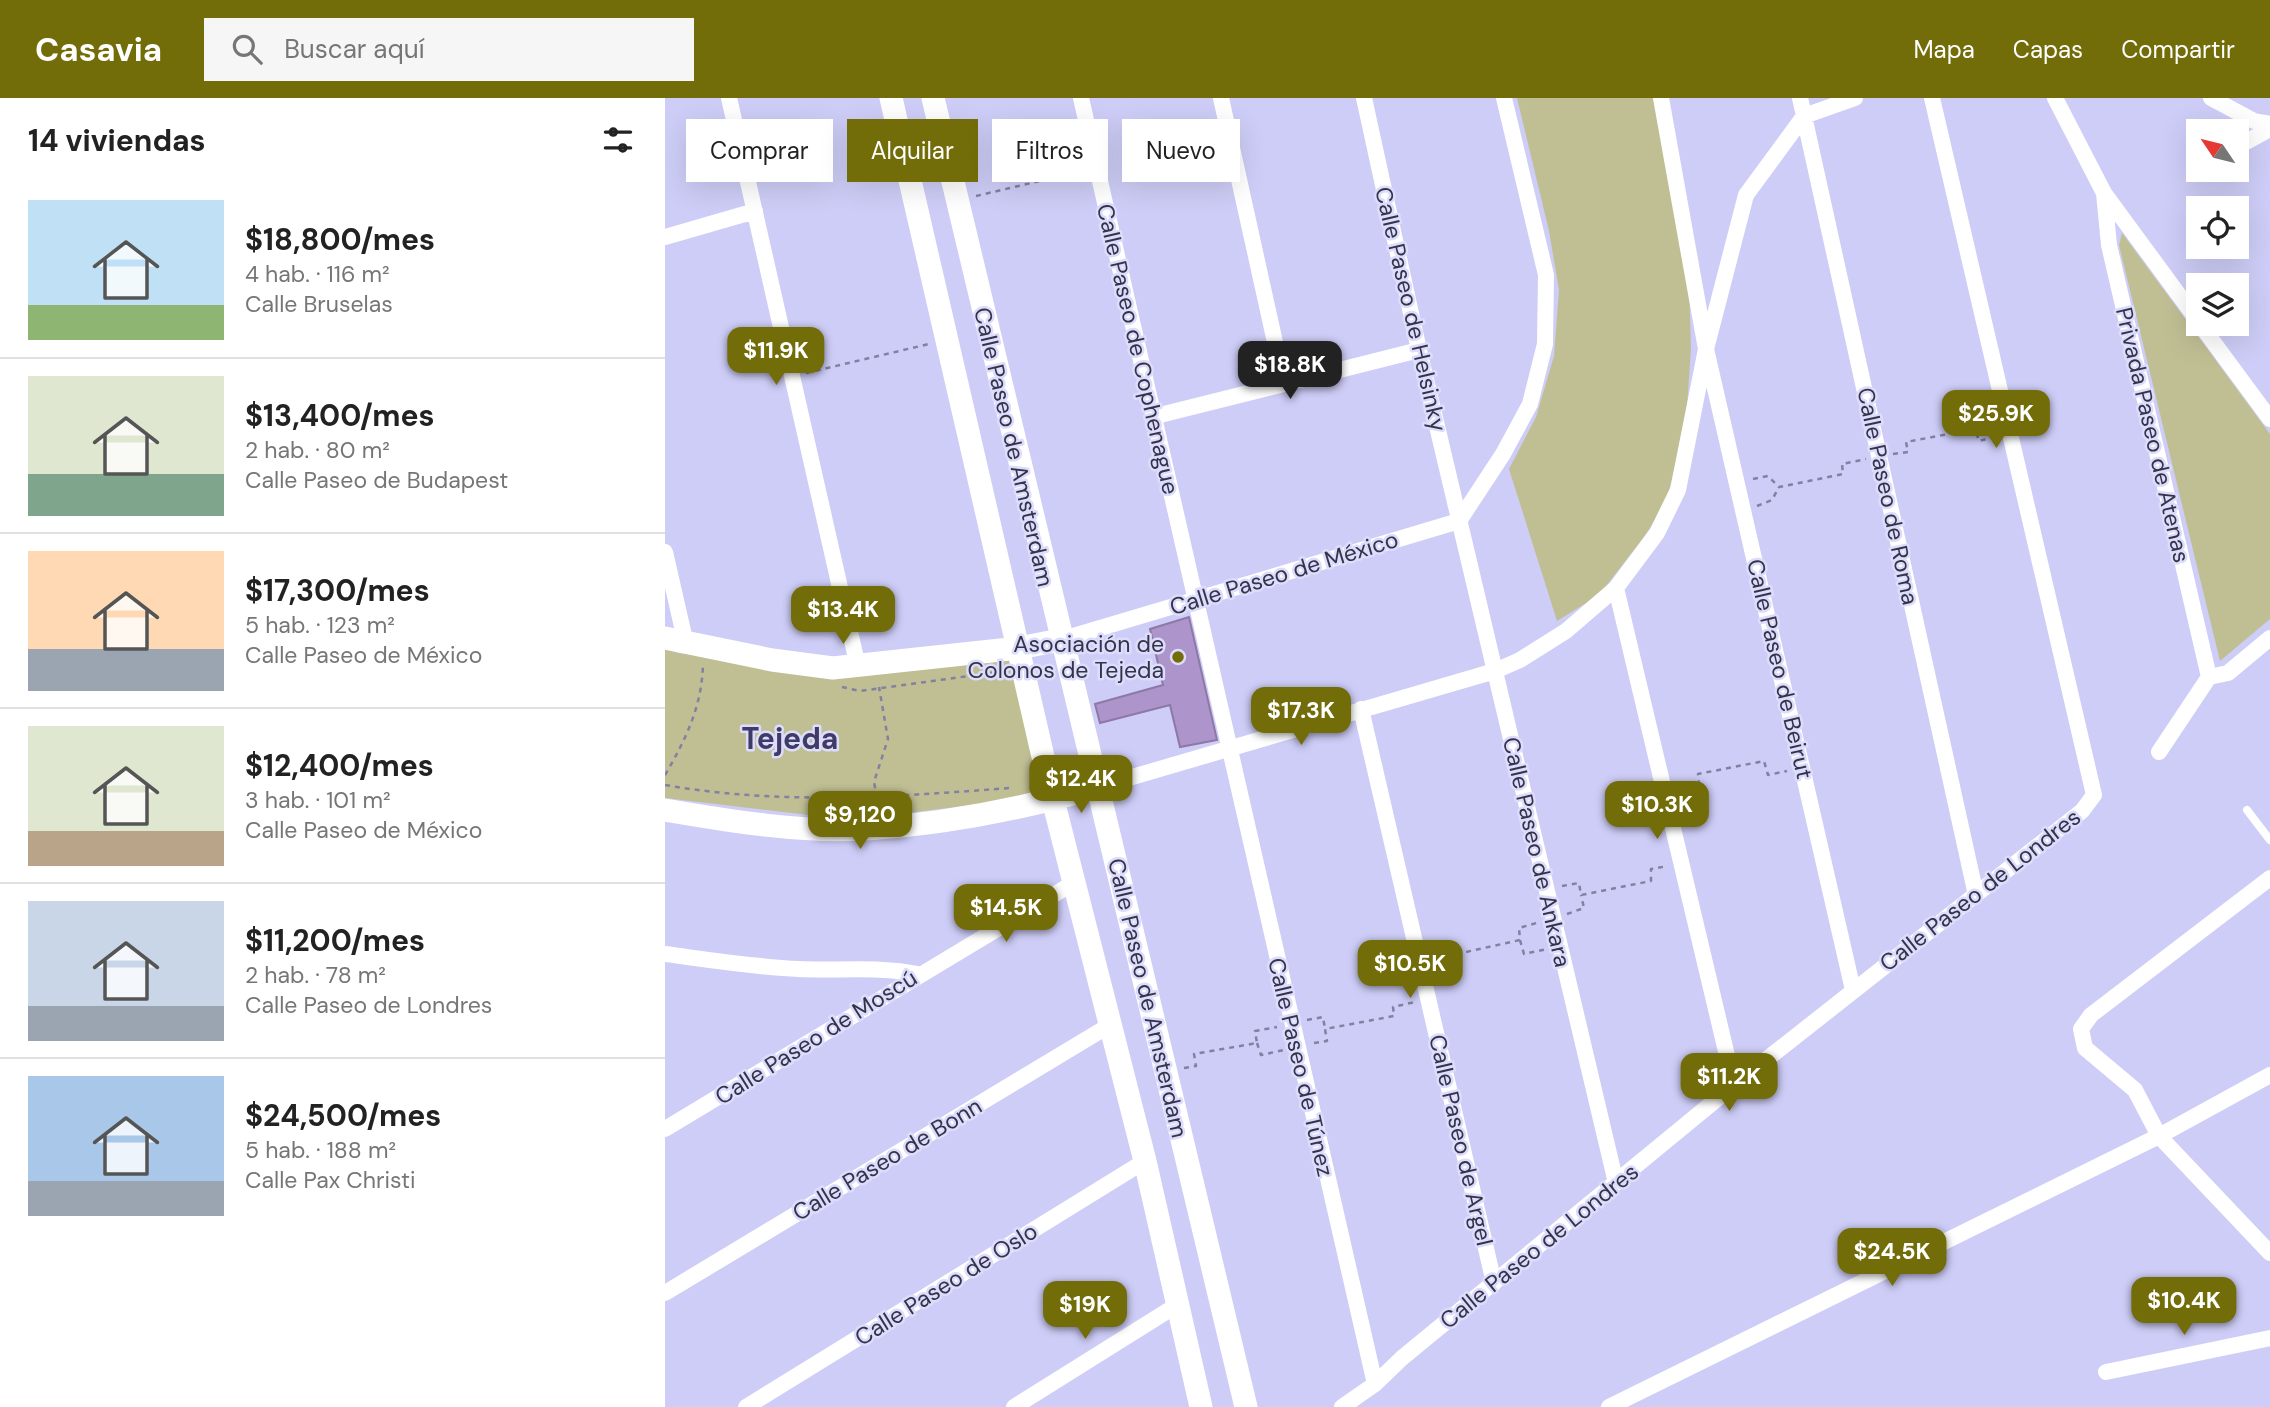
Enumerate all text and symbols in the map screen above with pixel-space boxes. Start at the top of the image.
search box [204,18,694,81]
text: Casavia [35,28,162,71]
icon: search [228,30,266,68]
text: Buscar aquí [284,32,424,66]
text: Mapa [1913,34,1975,65]
text: Capas [2013,34,2083,65]
text: Compartir [2121,34,2235,65]
chip: Comprar [686,119,833,182]
chip: Alquilar [847,119,978,182]
chip: Filtros [992,119,1108,182]
chip: Nuevo [1122,119,1240,182]
north arrow [2186,119,2249,182]
map controls [2186,119,2249,336]
text: 14 viviendas [28,121,206,160]
icon: filters [599,121,637,159]
street label: Calle Paseo de Helsinky [1368,184,1454,434]
button: locate [2186,196,2249,259]
street label: Calle Paseo de Cophenague [1090,201,1186,497]
text: $18,800/mes [245,220,435,259]
icon: home [84,228,168,312]
text: 4 hab. · 116 m² [245,259,390,289]
button: layers [2186,273,2249,336]
text: Calle Bruselas [245,289,393,319]
street label: Calle Paseo de Amsterdam [967,304,1061,590]
street label: Privada Paseo de Atenas [2109,304,2197,566]
pin: $11.9K [719,328,833,387]
text: $11.9K [743,335,809,365]
pin: $18.8K [1233,342,1347,401]
text: $18.8K [1254,349,1326,379]
street label: Calle Paseo de Roma [1850,385,1926,607]
pin: $25.9K [1939,390,2053,450]
text: $13,400/mes [245,396,435,435]
text: $25.9K [1958,398,2034,428]
icon: home [84,404,168,488]
text: 2 hab. · 80 m² [245,435,390,465]
text: Calle Paseo de Budapest [245,465,508,495]
street label: Calle Paseo de México [1166,524,1402,622]
street label: Calle Paseo de Beirut [1740,556,1820,782]
text: $17,300/mes [245,571,430,610]
icon: home [84,579,168,663]
pin: $13.4K [786,587,900,646]
text: $13.4K [807,594,879,624]
text: 5 hab. · 123 m² [245,610,395,640]
place label: Asociación de Colonos de Tejeda [968,629,1164,685]
text: Calle Paseo de México [245,640,482,670]
marker: Asociación de Colonos de Tejeda [1170,649,1186,665]
pin: $17.3K [1244,688,1358,747]
text: $17.3K [1267,695,1335,725]
district label: Tejeda [742,719,838,758]
street label: Calle Paseo de Ankara [1496,734,1578,970]
text: $12,400/mes [245,746,434,785]
icon: home [84,754,168,838]
pin: $12.4K [1024,756,1138,815]
text: $12.4K [1045,763,1117,793]
pin: $10.3K [1600,782,1714,841]
text: 3 hab. · 101 m² [245,785,390,815]
text: $10.3K [1621,789,1693,819]
pin: $9,120 [803,792,917,851]
text: $9,120 [824,799,896,829]
street label: Calle Paseo de Londres [1873,802,2087,978]
text: Calle Paseo de México [245,815,482,845]
street label: Calle Paseo de Amsterdam [1101,855,1195,1141]
pin: $14.5K [949,884,1063,944]
text: $14.5K [970,892,1042,922]
text: $11,200/mes [245,921,425,960]
icon: home [84,929,168,1013]
pin: $10.5K [1353,940,1467,1000]
text: $10.5K [1374,948,1446,978]
street label: Calle Paseo de Túnez [1261,955,1341,1179]
text: 2 hab. · 78 m² [245,960,386,990]
street label: Calle Paseo de Moscú [709,963,923,1111]
text: Calle Paseo de Londres [245,990,492,1020]
street label: Calle Paseo de Argel [1422,1031,1500,1249]
pin: $11.2K [1672,1054,1786,1113]
text: $11.2K [1697,1061,1761,1091]
street label: Calle Paseo de Bonn [787,1091,987,1227]
text: $24,500/mes [245,1096,441,1135]
icon: home [84,1104,168,1188]
text: 5 hab. · 188 m² [245,1135,396,1165]
street label: Calle Paseo de Londres [1433,1157,1645,1335]
text: Calle Pax Christi [245,1165,416,1195]
street label: Calle Paseo de Oslo [849,1216,1043,1352]
pin: $24.5K [1835,1228,1949,1288]
text: $24.5K [1853,1236,1931,1266]
pin: $10.4K [2127,1278,2241,1337]
pin: $19K [1044,1282,1126,1341]
text: $10.4K [2147,1285,2221,1315]
text: $19K [1059,1289,1111,1319]

